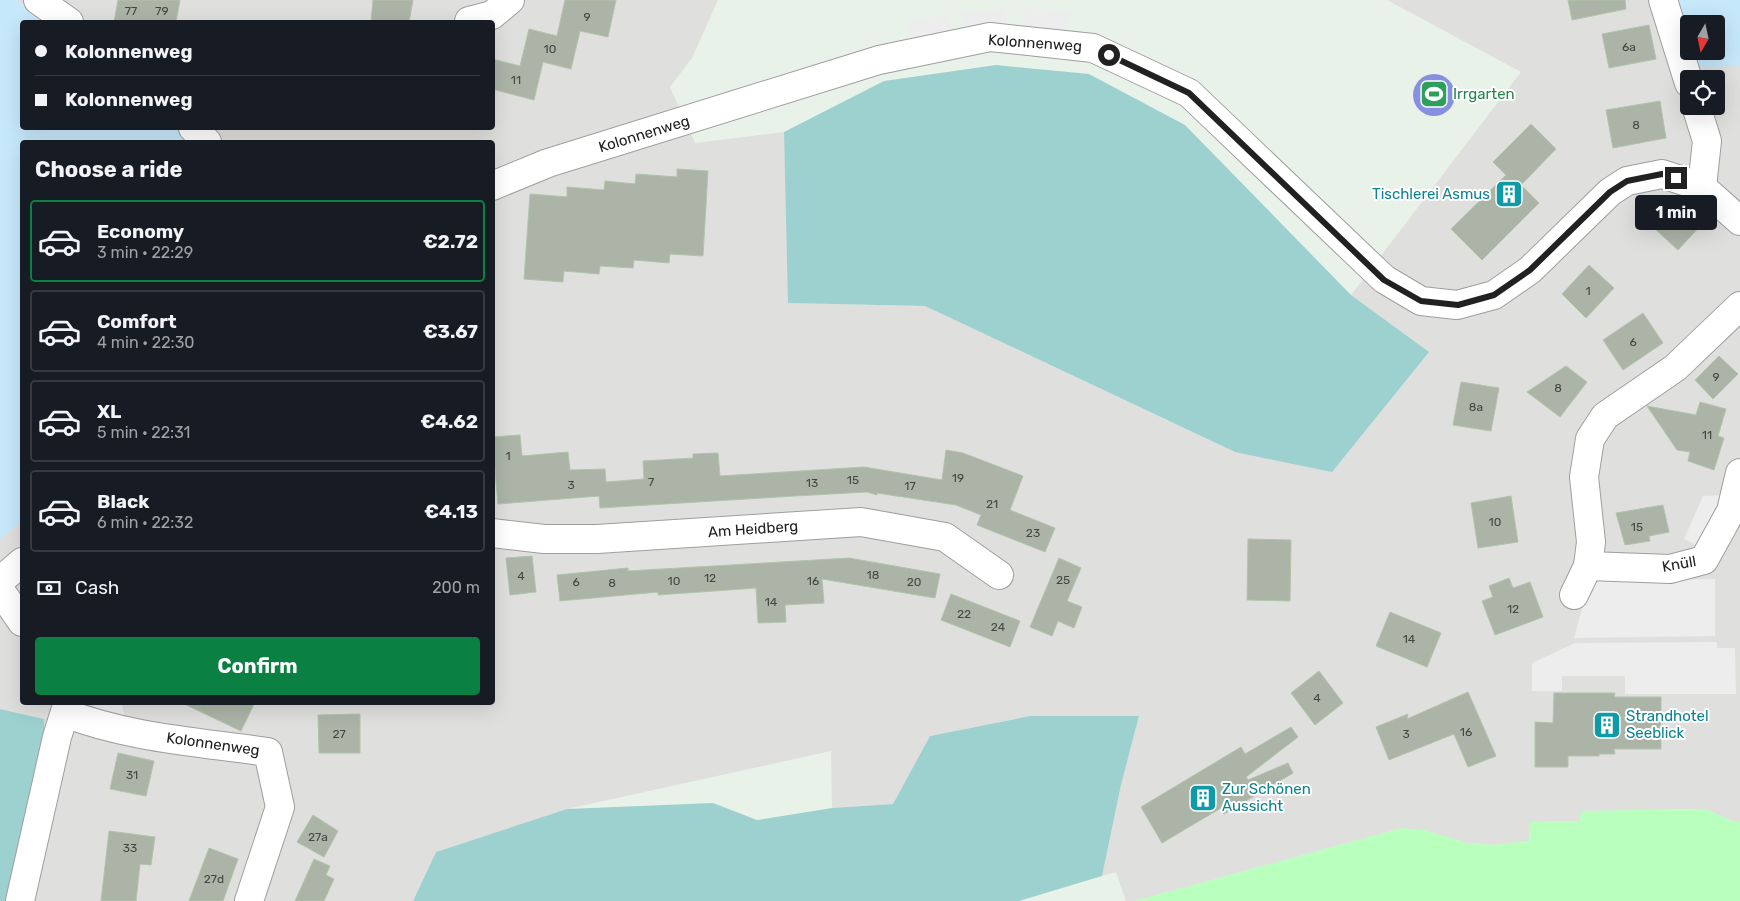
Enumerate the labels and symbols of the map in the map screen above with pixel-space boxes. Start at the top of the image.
house number: 77 [125,4,137,18]
house number: 79 [155,4,169,18]
house number: 9 [583,10,591,24]
north arrow [1680,15,1725,60]
street label: Kolonnenweg [987,31,1083,55]
house number: 6a [1622,40,1636,54]
house number: 10 [544,42,556,56]
route start [1098,44,1120,66]
house number: 11 [511,73,521,87]
sports icon: Irrgarten [1419,79,1449,109]
place label: Irrgarten [1453,85,1515,103]
street label: Kolonnenweg [596,112,692,156]
house number: 8 [1632,118,1640,132]
route end [1665,167,1687,189]
building icon: Tischlerei Asmus [1494,179,1524,209]
place label: Tischlerei Asmus [1372,185,1490,203]
callout: 1 min [1635,196,1717,230]
house number: 1 [1585,284,1591,298]
house number: 6 [1629,335,1637,349]
house number: 9 [1712,370,1720,384]
house number: 8 [1554,381,1562,395]
house number: 8a [1469,400,1483,414]
house number: 11 [1702,428,1712,442]
house number: 1 [505,449,511,463]
house number: 19 [952,471,964,485]
house number: 15 [847,473,859,487]
house number: 7 [648,475,654,489]
house number: 13 [806,476,818,490]
house number: 3 [567,478,575,492]
house number: 17 [904,479,916,493]
house number: 21 [986,497,998,511]
house number: 10 [1489,515,1501,529]
street label: Am Heidberg [707,517,799,541]
house number: 15 [1631,520,1643,534]
house number: 23 [1026,526,1040,540]
street label: Knüll [1660,552,1698,576]
house number: 18 [867,568,879,582]
house number: 4 [517,569,525,583]
house number: 12 [704,571,716,585]
house number: 25 [1056,573,1070,587]
house number: 10 [668,574,680,588]
house number: 16 [807,574,819,588]
house number: 6 [572,575,580,589]
house number: 20 [907,575,921,589]
house number: 8 [608,576,616,590]
house number: 14 [765,595,778,609]
house number: 12 [1507,602,1519,616]
house number: 22 [957,607,971,621]
house number: 24 [991,620,1006,634]
house number: 14 [1403,632,1416,646]
house number: 4 [1313,691,1321,705]
place label: Strandhotel Seeblick [1626,707,1709,742]
building icon: Strandhotel Seeblick [1592,710,1622,740]
house number: 16 [1460,725,1472,739]
house number: 27 [332,727,346,741]
house number: 3 [1402,727,1410,741]
street label: Kolonnenweg [165,729,261,759]
house number: 31 [126,768,138,782]
place label: Zur Schönen Aussicht [1222,780,1311,815]
building icon: Zur Schönen Aussicht [1188,783,1218,813]
house number: 27a [308,830,328,844]
house number: 33 [123,841,137,855]
house number: 27d [204,872,224,886]

